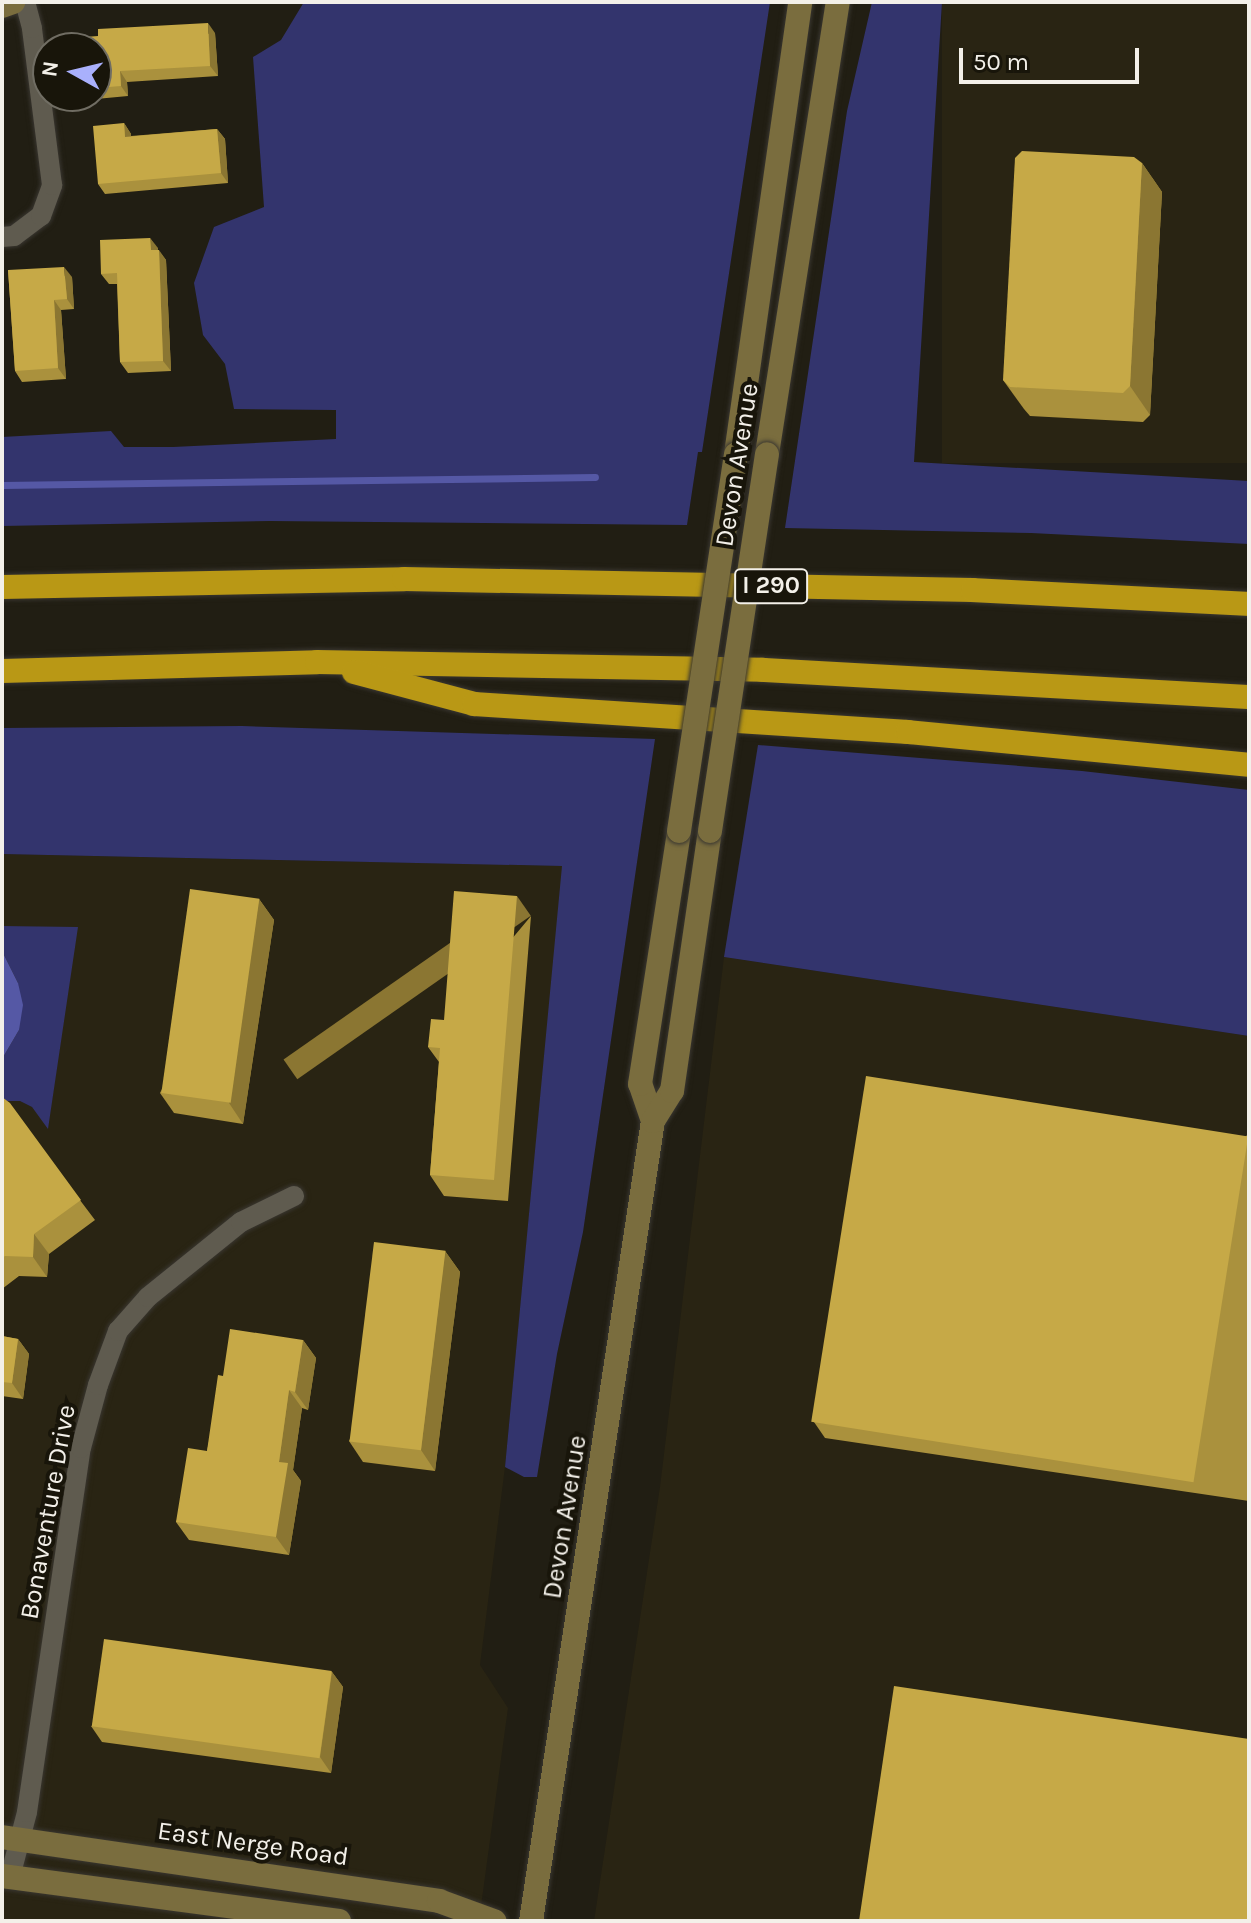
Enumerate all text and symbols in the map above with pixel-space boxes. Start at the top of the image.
north arrow [32,32,112,112]
scale bar [963,32,1143,82]
text: 50 m [973,48,1029,76]
text: N [36,59,64,79]
street label: Devon Avenue [709,381,765,549]
road number: I 290 [733,566,809,606]
street label: Bonaventure Drive [14,1402,82,1622]
street label: Devon Avenue [537,1433,593,1601]
street label: East Nerge Road [155,1815,351,1873]

